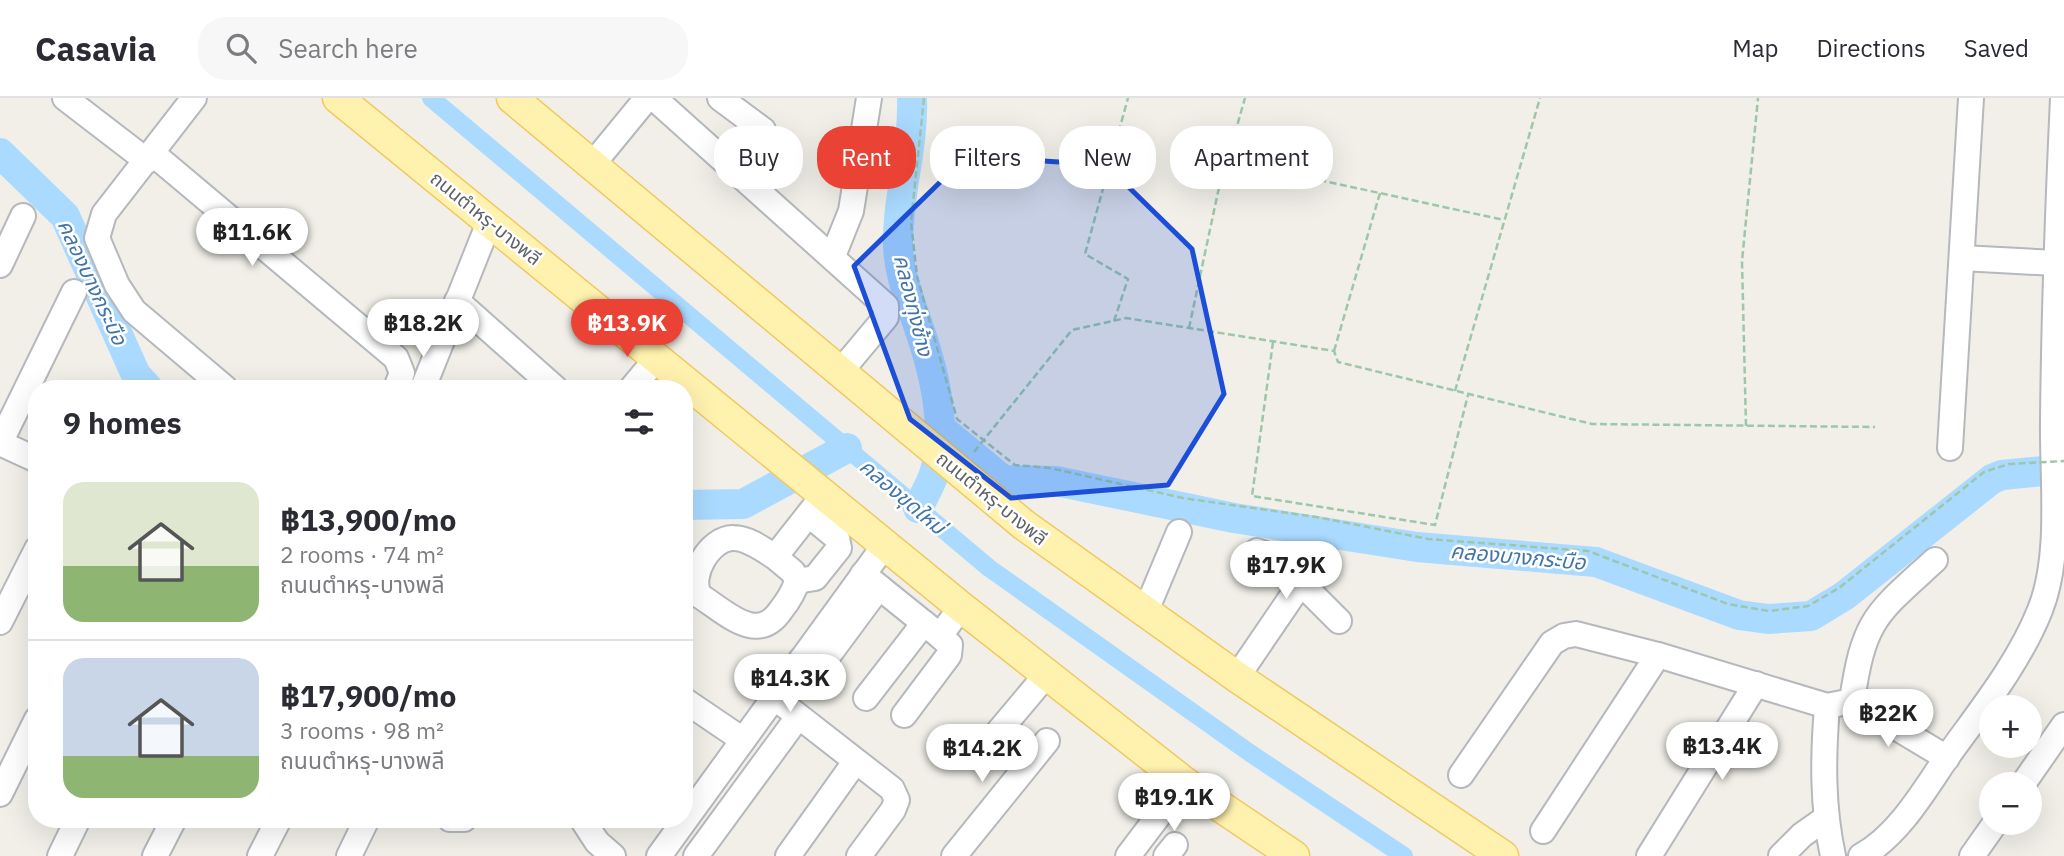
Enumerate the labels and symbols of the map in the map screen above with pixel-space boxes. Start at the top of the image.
street label: ถนนตำหรุ-บางพลี [426,166,546,270]
pin: ฿11.6K [195,208,309,268]
water label: คลองบางกระบือ [52,215,135,350]
water label: คลองทุ่งช้าง [888,251,941,360]
pin: ฿18.2K [366,300,480,359]
pin: ฿13.9K [570,300,684,359]
street label: ถนนตำหรุ-บางพลี [932,446,1052,550]
water label: คลองขุดใหม่ [854,452,954,542]
water label: คลองบางกระบือ [1449,536,1588,576]
pin: ฿17.9K [1229,542,1343,601]
pin: ฿14.3K [733,654,847,714]
pin: ฿22K [1847,690,1929,749]
pin: ฿13.4K [1665,722,1779,782]
pin: ฿14.2K [925,724,1039,784]
pin: ฿19.1K [1117,774,1231,833]

